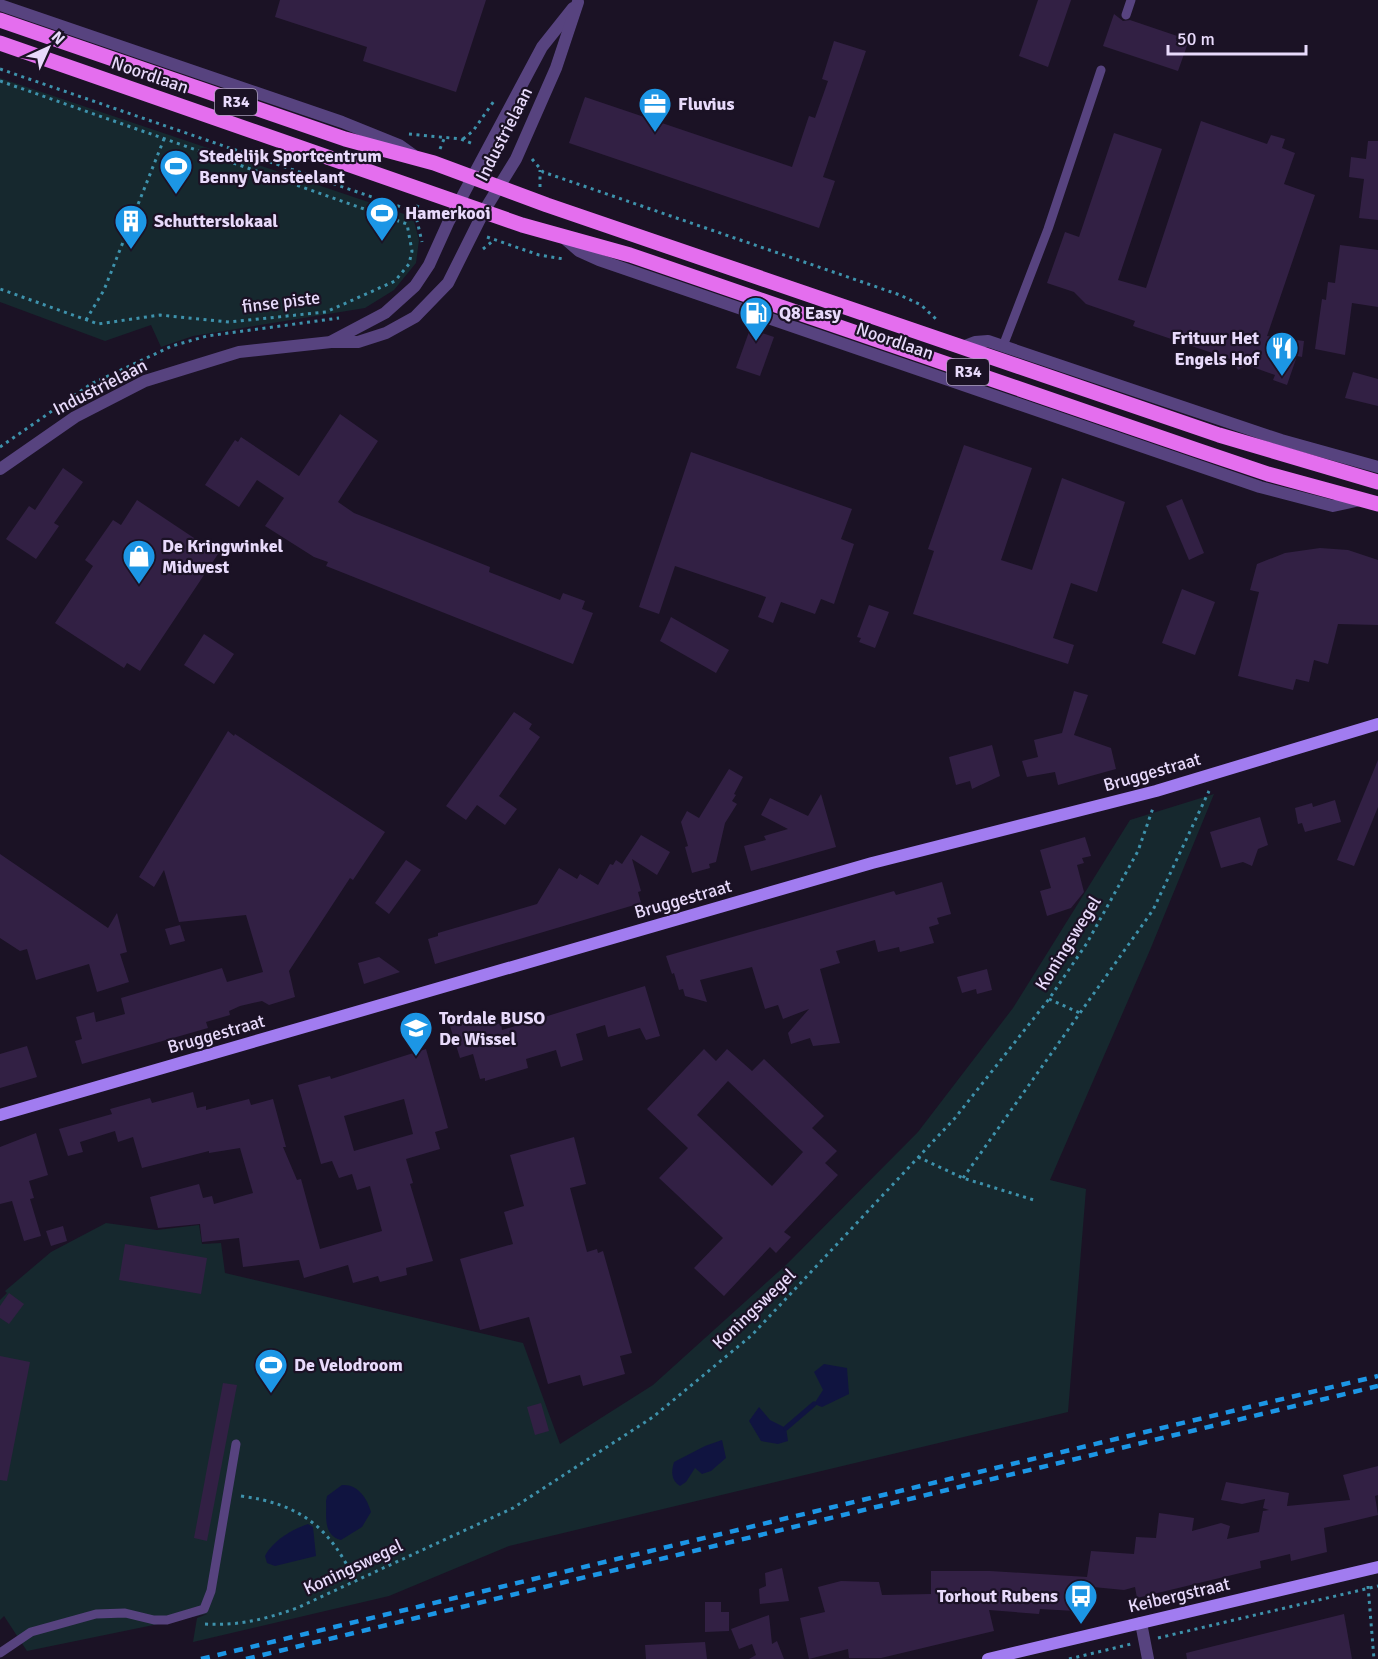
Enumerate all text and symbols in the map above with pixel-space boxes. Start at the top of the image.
north arrow [18,18,78,78]
scale bar [1168,18,1306,56]
text: N [47,27,69,49]
text: 50 m [1177,28,1215,50]
street label: Noordlaan [108,52,192,98]
street label: Industrielaan [471,83,537,185]
office icon: Fluvius [637,86,673,133]
road number: R34 [215,89,257,115]
place label: Fluvius [678,93,734,115]
place label: Stedelijk Sportcentrum Benny Vansteelant [199,145,382,188]
sports icon: Stedelijk Sportcentrum Benny Vansteelant [158,148,194,195]
sports icon: Hamerkooi [364,195,400,242]
place label: Hamerkooi [405,202,491,224]
building icon: Schutterslokaal [113,203,149,250]
place label: Schutterslokaal [154,210,278,232]
street label: finse piste [241,286,321,318]
fuel station icon: Q8 Easy [738,295,774,342]
place label: Q8 Easy [779,302,841,324]
street label: Noordlaan [853,318,937,364]
place label: Frituur Het Engels Hof [1171,327,1260,370]
restaurant icon: Frituur Het Engels Hof [1264,330,1300,377]
street label: Industrielaan [49,354,151,420]
road number: R34 [947,359,989,385]
place label: De Kringwinkel Midwest [162,535,284,578]
shop icon: De Kringwinkel Midwest [121,538,157,585]
street label: Bruggestraat [1101,748,1203,796]
street label: Bruggestraat [632,875,734,923]
street label: Koningswegel [1030,892,1106,994]
place label: Tordale BUSO De Wissel [439,1007,545,1050]
street label: Bruggestraat [165,1010,267,1058]
school or university icon: Tordale BUSO De Wissel [398,1010,434,1057]
street label: Koningswegel [708,1264,800,1354]
sports icon: De Velodroom [253,1347,289,1394]
place label: De Velodroom [294,1354,403,1376]
street label: Koningswegel [300,1534,406,1600]
street label: Keibergstraat [1126,1573,1232,1617]
bus stop icon: Torhout Rubens [1063,1578,1099,1625]
place label: Torhout Rubens [937,1585,1058,1607]

